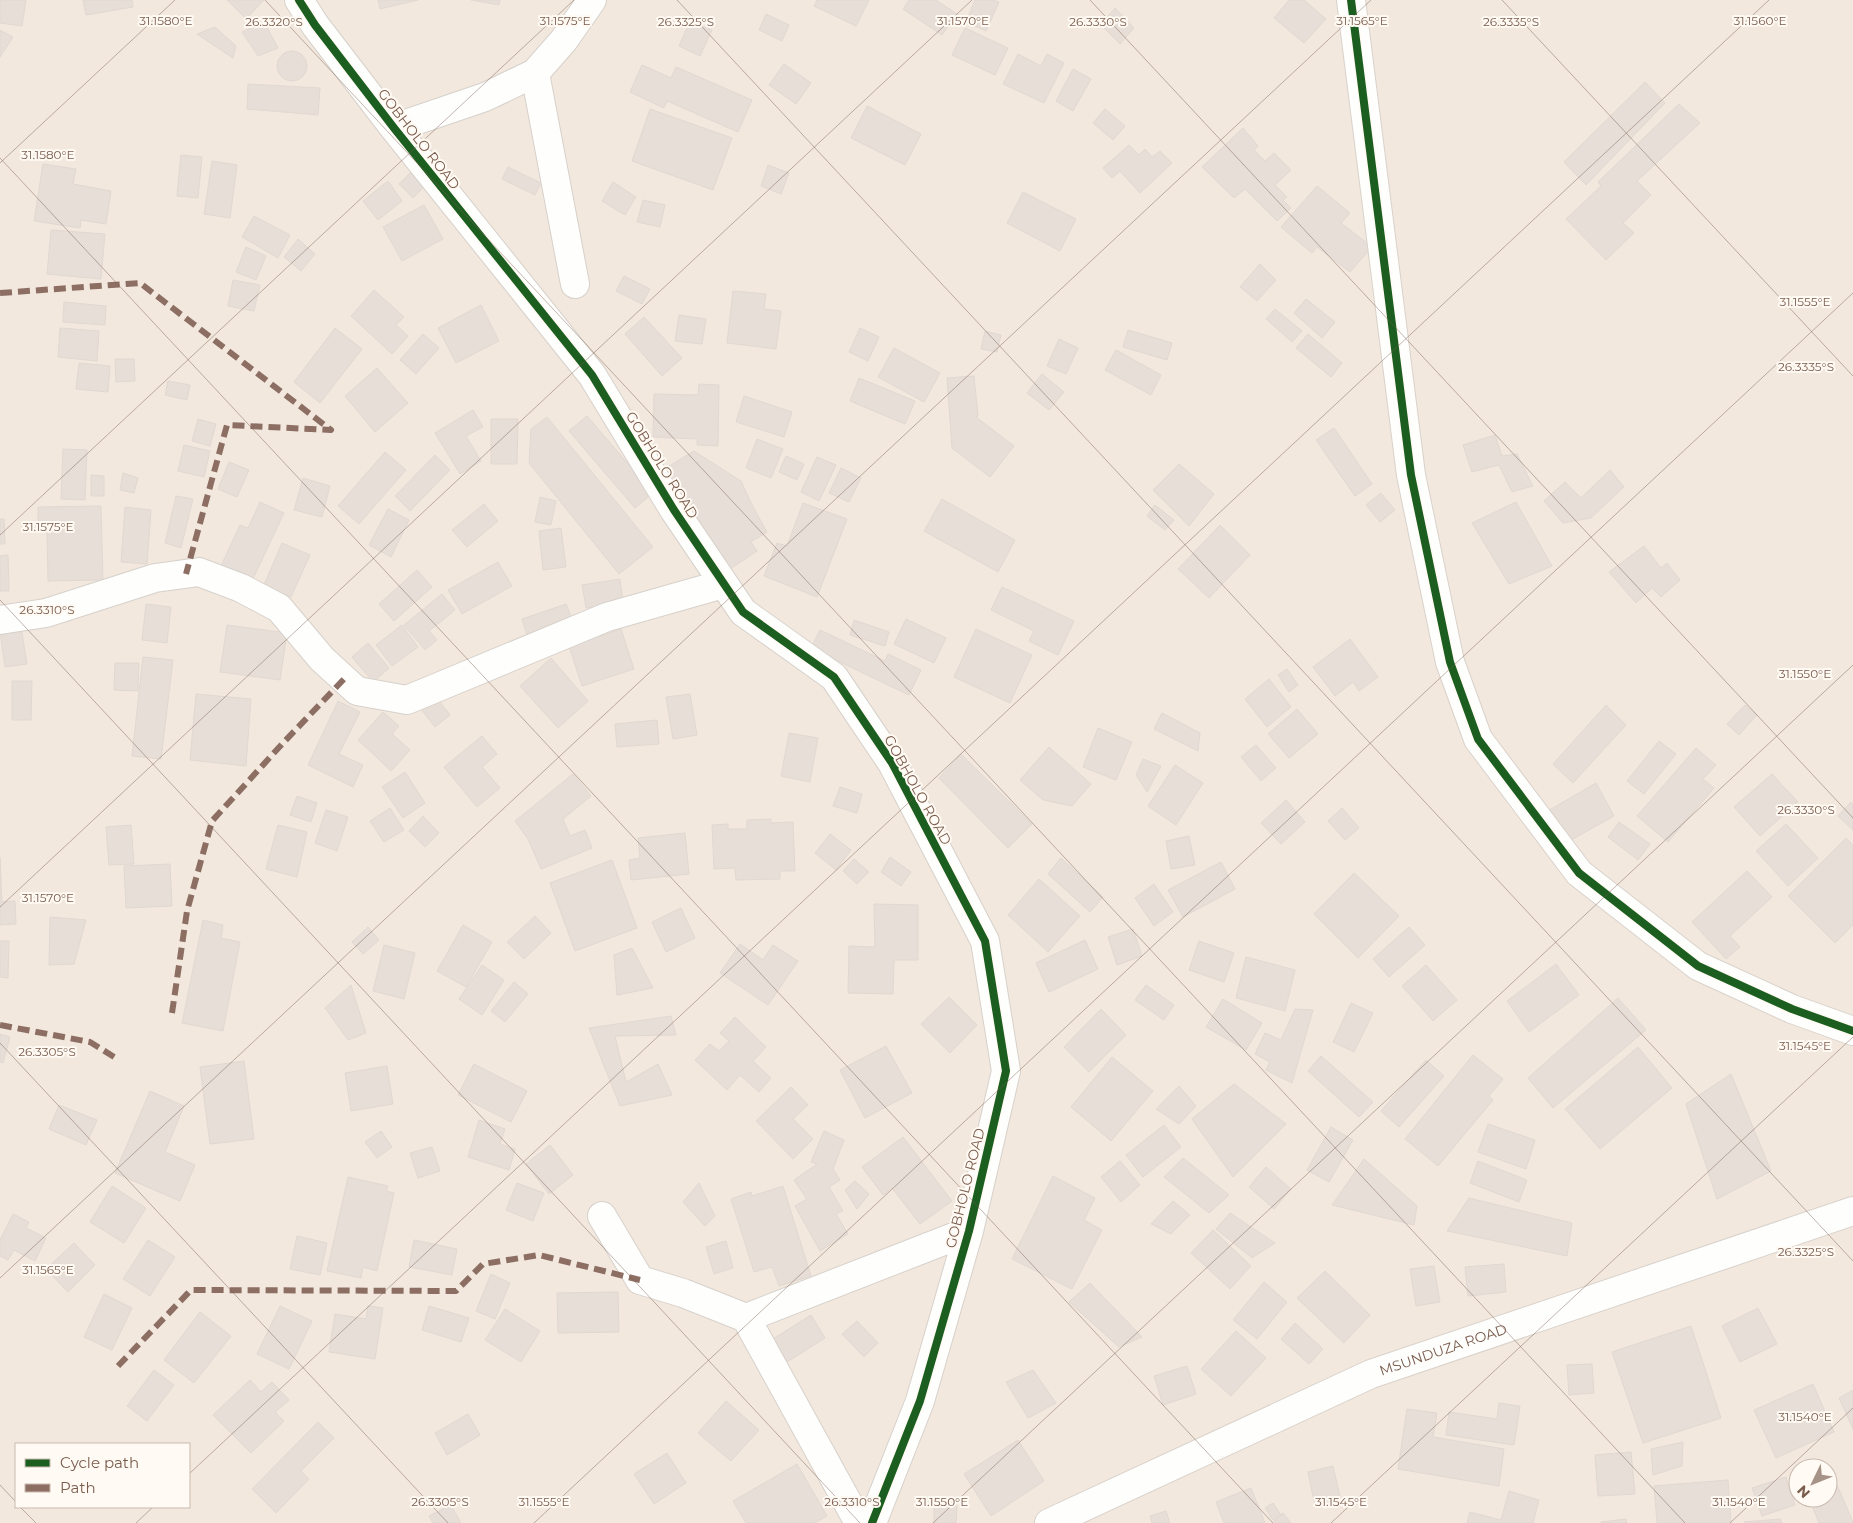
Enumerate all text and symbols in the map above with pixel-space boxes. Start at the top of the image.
text: 31.1580°E [139,13,193,28]
text: 31.1575°E [540,13,590,28]
text: 31.1570°E [937,13,989,28]
text: 31.1565°E [1336,13,1388,28]
text: 31.1560°E [1734,13,1786,28]
text: 26.3320°S [245,14,303,29]
text: 26.3325°S [658,14,714,29]
text: 26.3330°S [1069,14,1127,29]
text: 26.3335°S [1483,14,1539,29]
street label: GOBHOLO ROAD [374,85,464,193]
text: 31.1580°E [21,147,75,162]
text: 31.1555°E [1780,294,1830,309]
text: 26.3335°S [1778,359,1834,374]
street label: GOBHOLO ROAD [622,408,702,522]
text: 31.1575°E [23,519,73,534]
text: 26.3310°S [19,602,75,617]
text: 31.1550°E [1779,666,1831,681]
street label: GOBHOLO ROAD [880,732,956,848]
text: 26.3330°S [1777,802,1835,817]
text: 31.1570°E [22,890,74,905]
text: 31.1545°E [1779,1038,1831,1053]
text: 26.3305°S [18,1044,76,1059]
street label: GOBHOLO ROAD [941,1126,989,1250]
text: 26.3325°S [1778,1244,1834,1259]
text: 31.1565°E [22,1262,74,1277]
street label: MSUNDUZA ROAD [1377,1320,1509,1379]
text: 31.1540°E [1778,1409,1832,1424]
legend [15,1443,190,1508]
text: Cycle path [60,1453,139,1472]
north arrow [1788,1458,1838,1508]
text: Path [60,1478,96,1497]
text: N [1793,1482,1814,1502]
text: 26.3305°S [411,1494,469,1509]
text: 31.1555°E [519,1494,569,1509]
text: 26.3310°S [824,1494,880,1509]
text: 31.1550°E [916,1494,968,1509]
text: 31.1545°E [1315,1494,1367,1509]
text: 31.1540°E [1712,1494,1766,1509]

